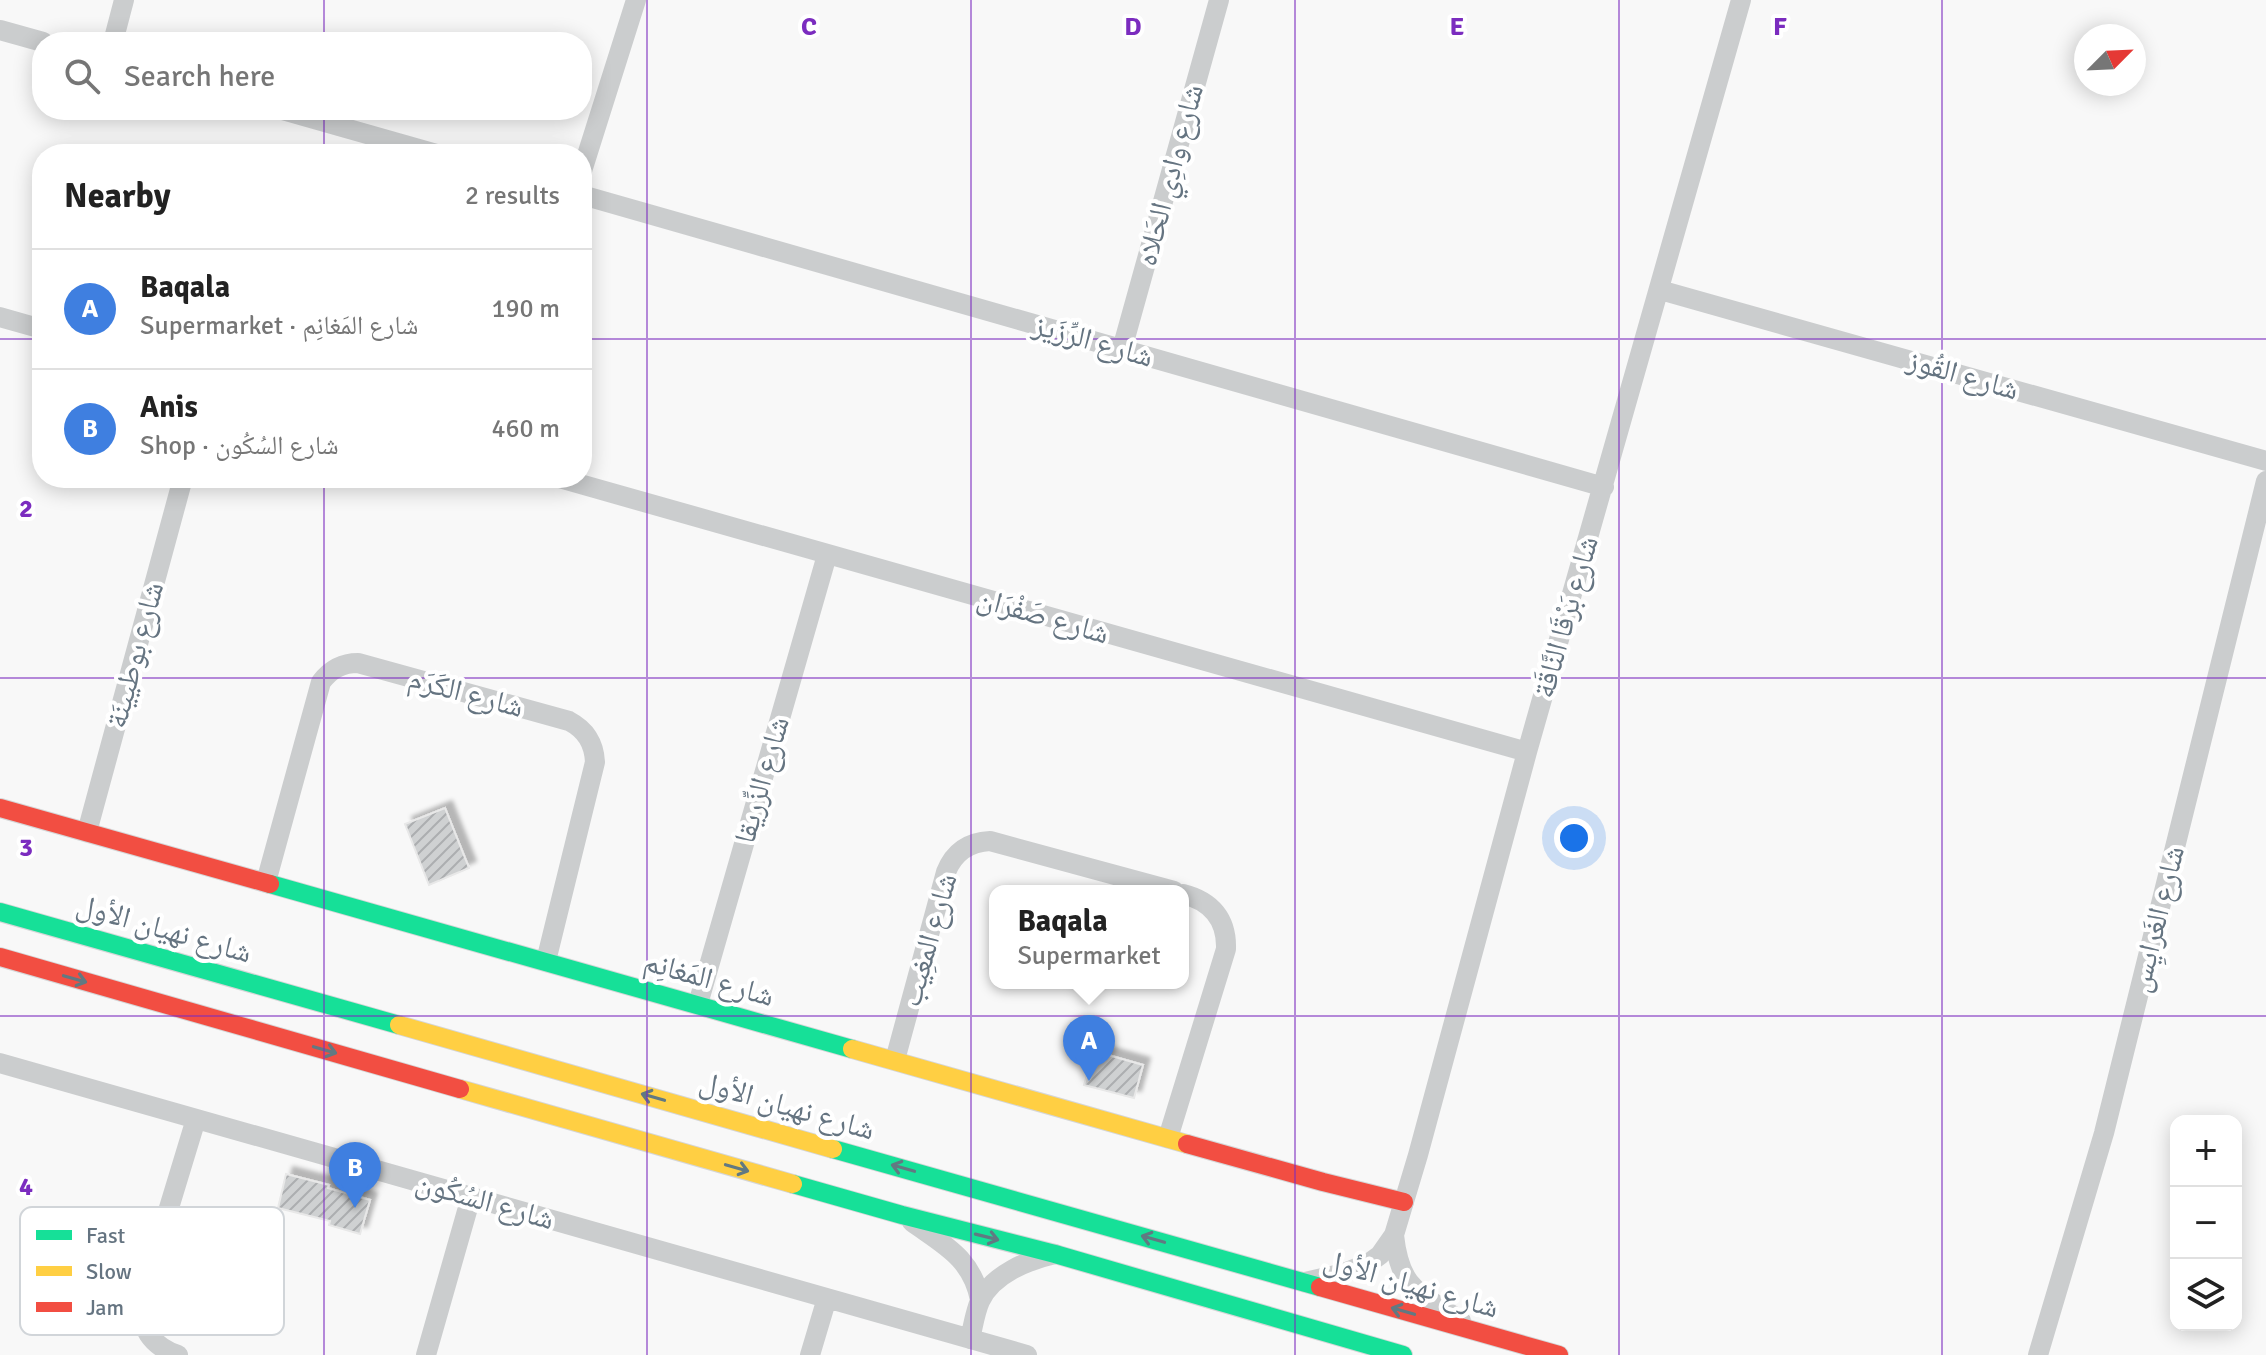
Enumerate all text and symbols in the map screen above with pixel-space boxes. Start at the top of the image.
text: C [801,11,817,43]
text: D [1124,11,1142,43]
text: E [1450,11,1464,43]
text: F [1773,11,1787,43]
north arrow [2074,24,2146,96]
search box [32,32,592,120]
icon: search [60,54,104,98]
text: Search here [124,58,275,95]
street label: شارع وادِي الحَلاه [1128,80,1216,271]
text: Nearby [64,175,171,217]
text: 2 results [465,180,560,212]
text: Baqala [140,269,230,306]
text: A [82,293,98,325]
text: 190 m [491,293,560,325]
street label: شارع الرِّزَيز [1028,306,1157,376]
text: Supermarket · شارع المَغانِم [140,310,418,342]
street label: شارع القُوز [1902,341,2023,409]
text: Anis [140,389,198,426]
text: B [82,413,98,445]
text: 460 m [491,413,560,445]
text: Shop · شارع السُكُون [140,430,339,462]
text: 2 [19,493,33,525]
street label: شارع بَرْقَا النَّاقَة [1525,532,1607,702]
street label: شارع بوطيينَة [98,578,172,732]
street label: شارع صَفْرَان [973,580,1113,652]
street label: شارع الكَرَم [404,660,528,726]
street label: شارع الزِّريقا [726,712,798,848]
your location [1554,818,1594,858]
text: 3 [19,832,33,864]
street label: شارع الغَرايِس [2121,842,2195,996]
street label: شارع المغِيب [892,869,966,1011]
popup [989,885,1189,989]
street label: شارع نهيان الأول [72,886,256,972]
text: Baqala [1017,903,1108,940]
text: Supermarket [1017,940,1161,972]
street label: شارع المَغانِم [639,943,778,1016]
one-way arrow [62,973,87,987]
pin: A [1063,1015,1115,1081]
one-way arrow [312,1044,337,1058]
street label: شارع نهيان الأول [695,1063,879,1149]
one-way arrow [640,1089,666,1104]
map controls [2170,1115,2242,1331]
button: + [2170,1115,2242,1187]
pin: B [329,1142,381,1208]
one-way arrow [891,1160,916,1174]
one-way arrow [723,1161,749,1176]
street label: شارع السُكُون [411,1164,559,1238]
text: 4 [19,1171,33,1203]
button: − [2170,1187,2242,1259]
legend [20,1207,284,1335]
text: Fast [86,1222,126,1249]
one-way arrow [974,1230,1000,1245]
one-way arrow [1141,1231,1167,1246]
street label: شارع نهيان الأول [1319,1241,1503,1327]
text: Slow [86,1258,132,1285]
button: layers [2170,1259,2242,1331]
text: Jam [86,1294,124,1321]
one-way arrow [1391,1303,1417,1318]

